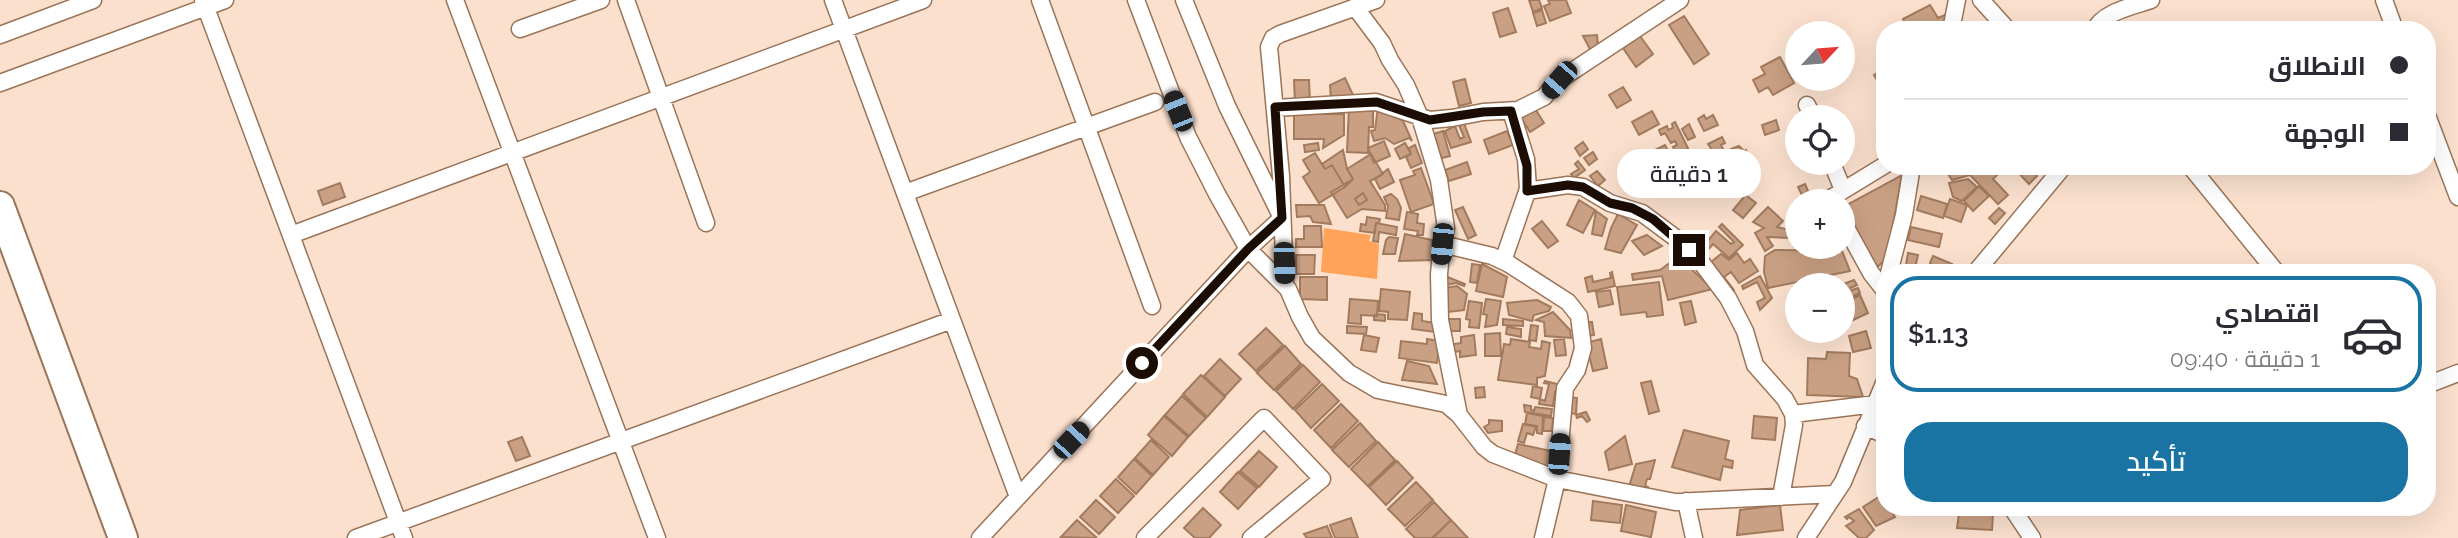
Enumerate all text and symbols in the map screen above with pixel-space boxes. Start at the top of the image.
north arrow [1785,21,1855,91]
map controls [1785,21,1855,343]
text: الانطلاق [2268,51,2366,81]
car [1538,57,1581,103]
car [1161,88,1196,134]
button: locate [1785,105,1855,175]
text: الوجهة [2285,118,2366,148]
callout: 1 دقيقة [1617,148,1761,198]
text: 1 دقيقة [1650,160,1728,187]
button: + [1785,189,1855,259]
car [1430,222,1455,266]
route end [1673,234,1705,266]
car [1273,242,1296,284]
button: − [1785,273,1855,343]
text: اقتصادي [2215,298,2320,328]
icon: car [2341,303,2404,366]
text: $1.13 [1908,319,1969,349]
text: 1 دقيقة · 09:40 [2170,345,2320,372]
route start [1126,347,1158,379]
car [1049,417,1094,463]
button: تأكيد [1904,422,2408,502]
car [1548,432,1571,476]

